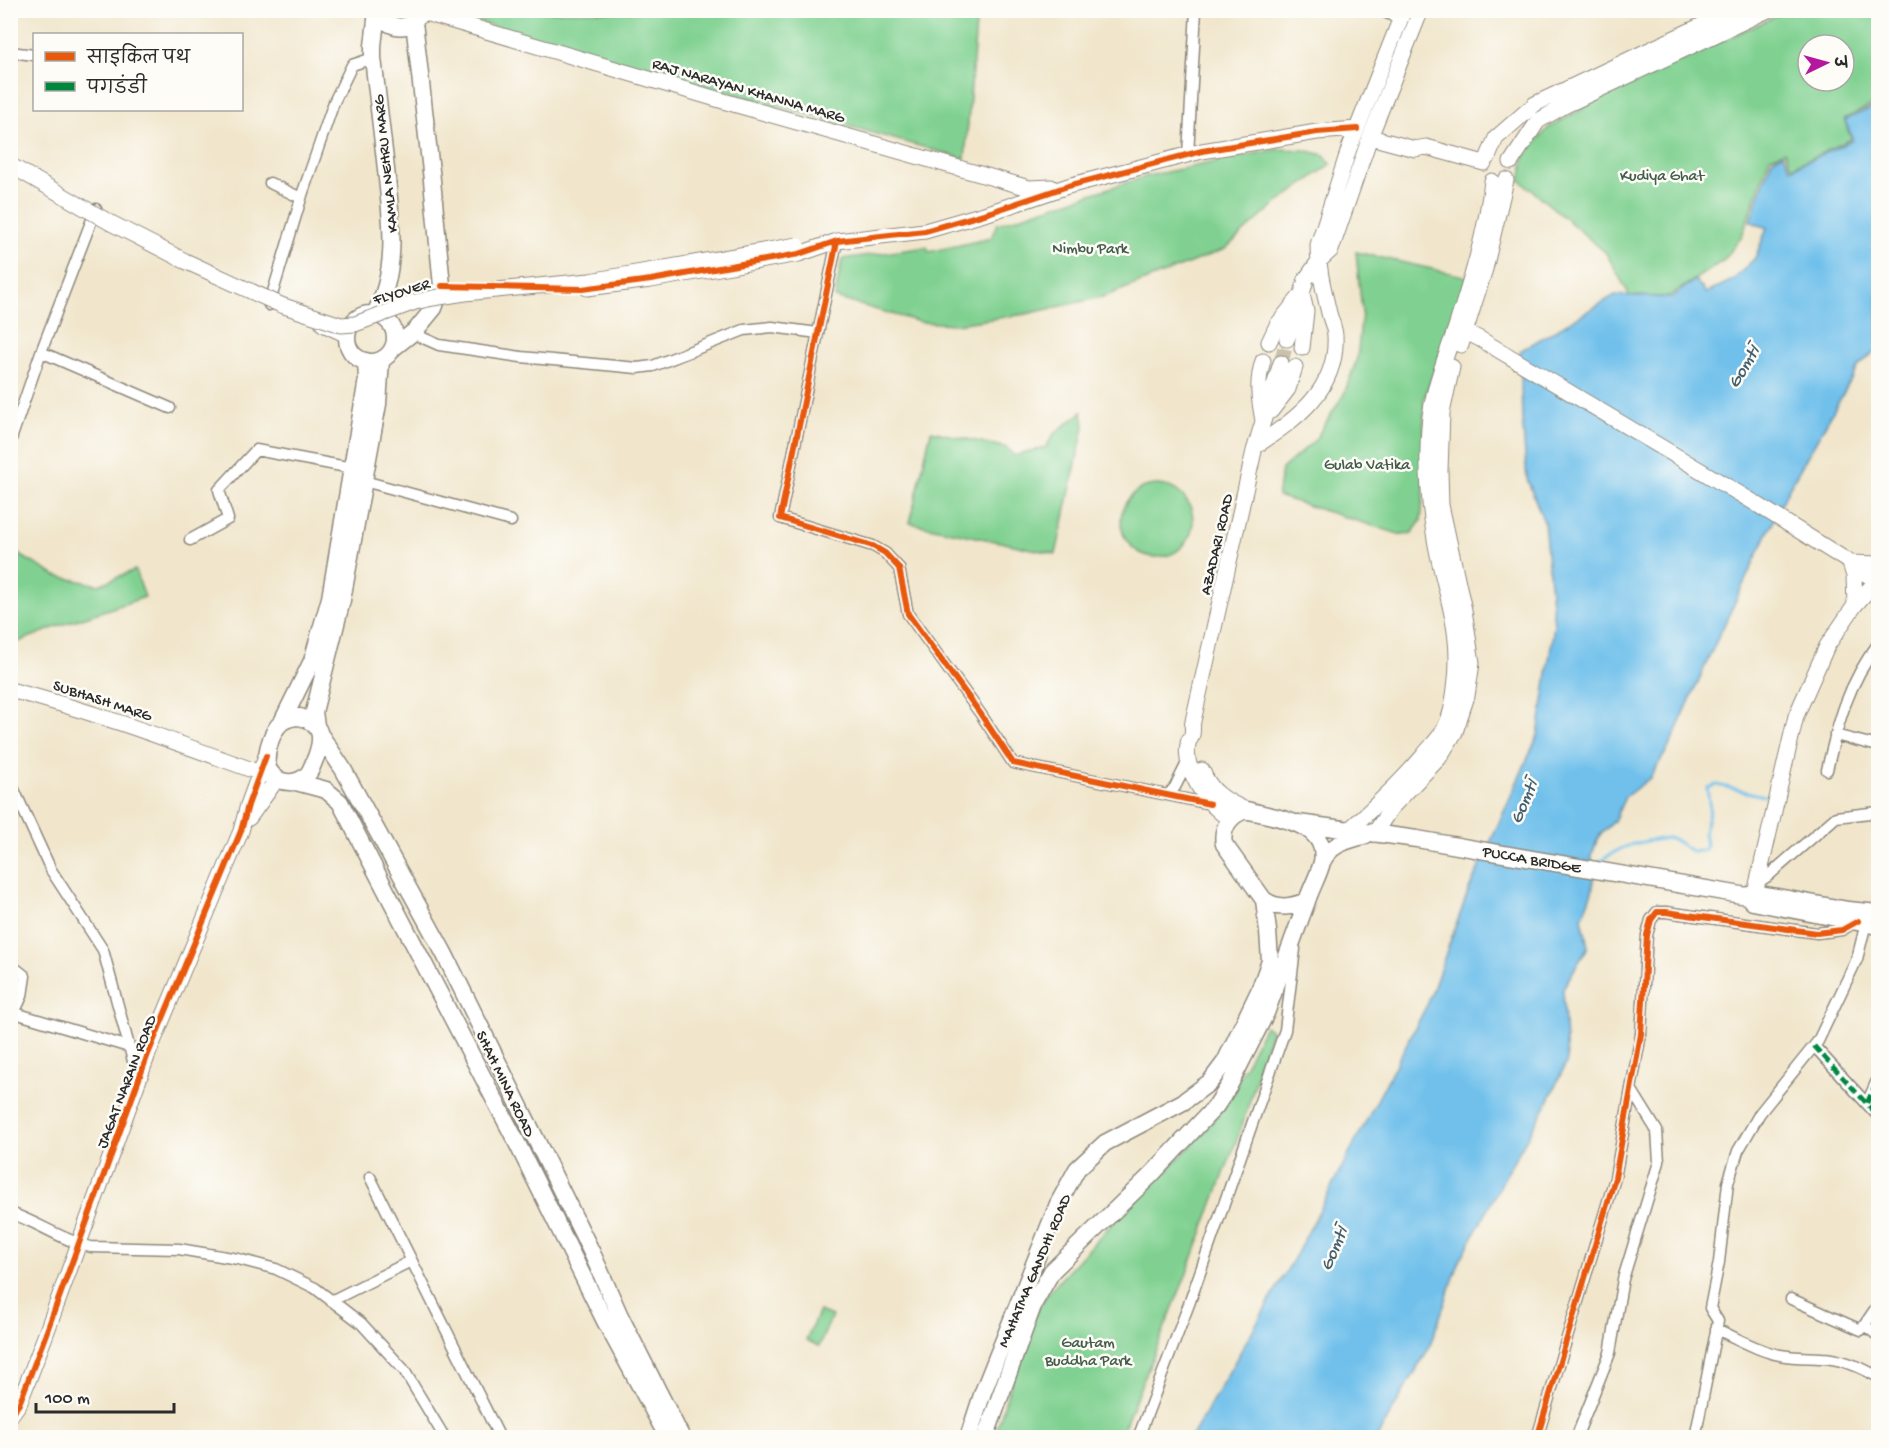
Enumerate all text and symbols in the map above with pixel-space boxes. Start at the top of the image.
legend [33,33,243,111]
north arrow [1796,33,1856,93]
text: साइकिल पथ [86,43,192,70]
text: उ [1827,54,1848,69]
street label: RAJ NARAYAN KHANNA MARG [650,56,847,129]
text: पगडंडी [86,73,147,100]
street label: KAMLA NEHRU MARG [371,93,404,233]
park label: Kudiya Ghat [1620,168,1705,187]
park label: Nimbu Park [1052,241,1130,260]
street label: FLYOVER [370,276,433,311]
water label: Gomtī [1724,339,1768,392]
park label: Gulab Vatika [1324,457,1411,476]
street label: AZADARI ROAD [1198,492,1239,597]
street label: SUBHASH MARG [50,677,155,728]
water label: Gomtī [1507,773,1545,827]
street label: PUCCA BRIDGE [1480,843,1583,880]
street label: JAGAT NARAIN ROAD [94,1012,163,1152]
street label: SHAH MINA ROAD [470,1028,538,1141]
street label: MAHATMA GANDHI ROAD [995,1191,1077,1351]
water label: Gomtī [1317,1220,1355,1274]
park label: Gautam Buddha Park [1044,1335,1133,1372]
scale bar [36,1376,174,1414]
text: 100 m [44,1389,90,1410]

